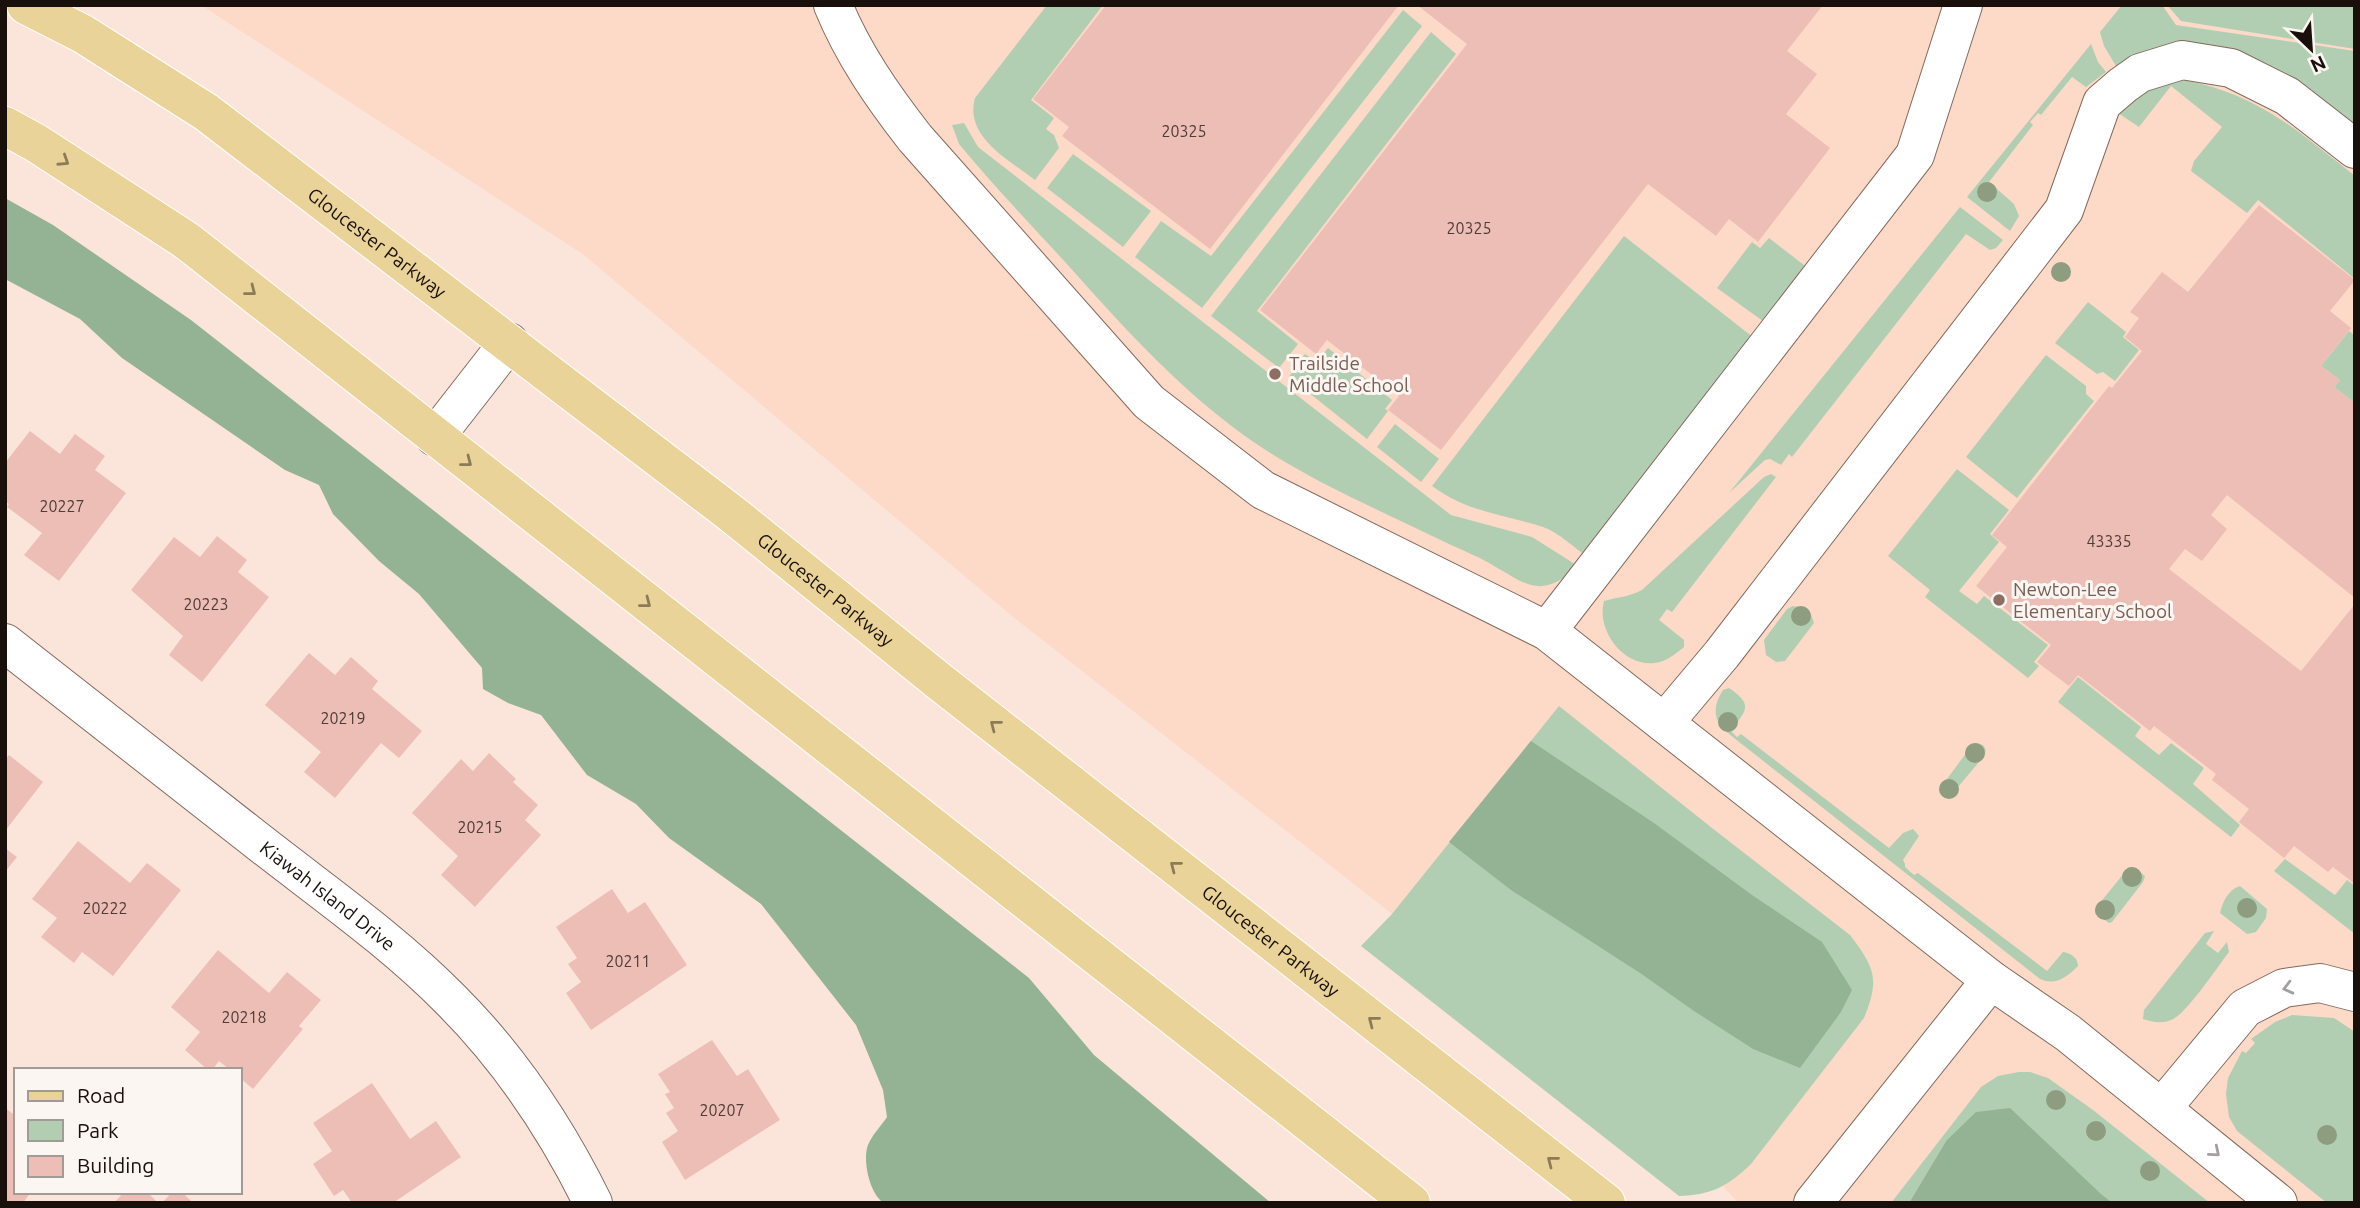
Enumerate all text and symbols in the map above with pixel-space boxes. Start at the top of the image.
north arrow [2276,14,2346,84]
text: N [2307,51,2329,77]
house number: 20325 [1161,122,1207,140]
one-way arrow [56,153,69,165]
street label: Gloucester Parkway [304,183,451,303]
house number: 20325 [1446,219,1492,237]
one-way arrow [242,283,255,295]
place label: Trailside Middle School [1289,352,1409,396]
marker: Trailside Middle School [1267,366,1283,382]
one-way arrow [460,454,472,467]
house number: 20227 [39,497,85,515]
street label: Gloucester Parkway [753,528,898,651]
house number: 43335 [2086,532,2132,550]
place label: Newton-Lee Elementary School [2013,578,2172,622]
marker: Newton-Lee Elementary School [1991,592,2007,608]
one-way arrow [639,594,651,607]
house number: 20223 [183,595,229,613]
house number: 20219 [320,709,366,727]
one-way arrow [991,721,1003,734]
house number: 20215 [457,818,503,836]
street label: Kiawah Island Drive [256,836,400,955]
one-way arrow [1170,861,1182,874]
street label: Gloucester Parkway [1198,880,1344,1001]
house number: 20222 [82,899,128,917]
house number: 20211 [605,952,651,970]
one-way arrow [2283,980,2295,995]
house number: 20218 [221,1008,267,1026]
one-way arrow [1369,1016,1381,1029]
legend [14,1068,242,1194]
text: Road [77,1083,125,1107]
house number: 20207 [699,1101,745,1119]
text: Park [77,1118,119,1142]
one-way arrow [2206,1144,2219,1156]
text: Building [77,1153,154,1177]
one-way arrow [1548,1156,1560,1169]

